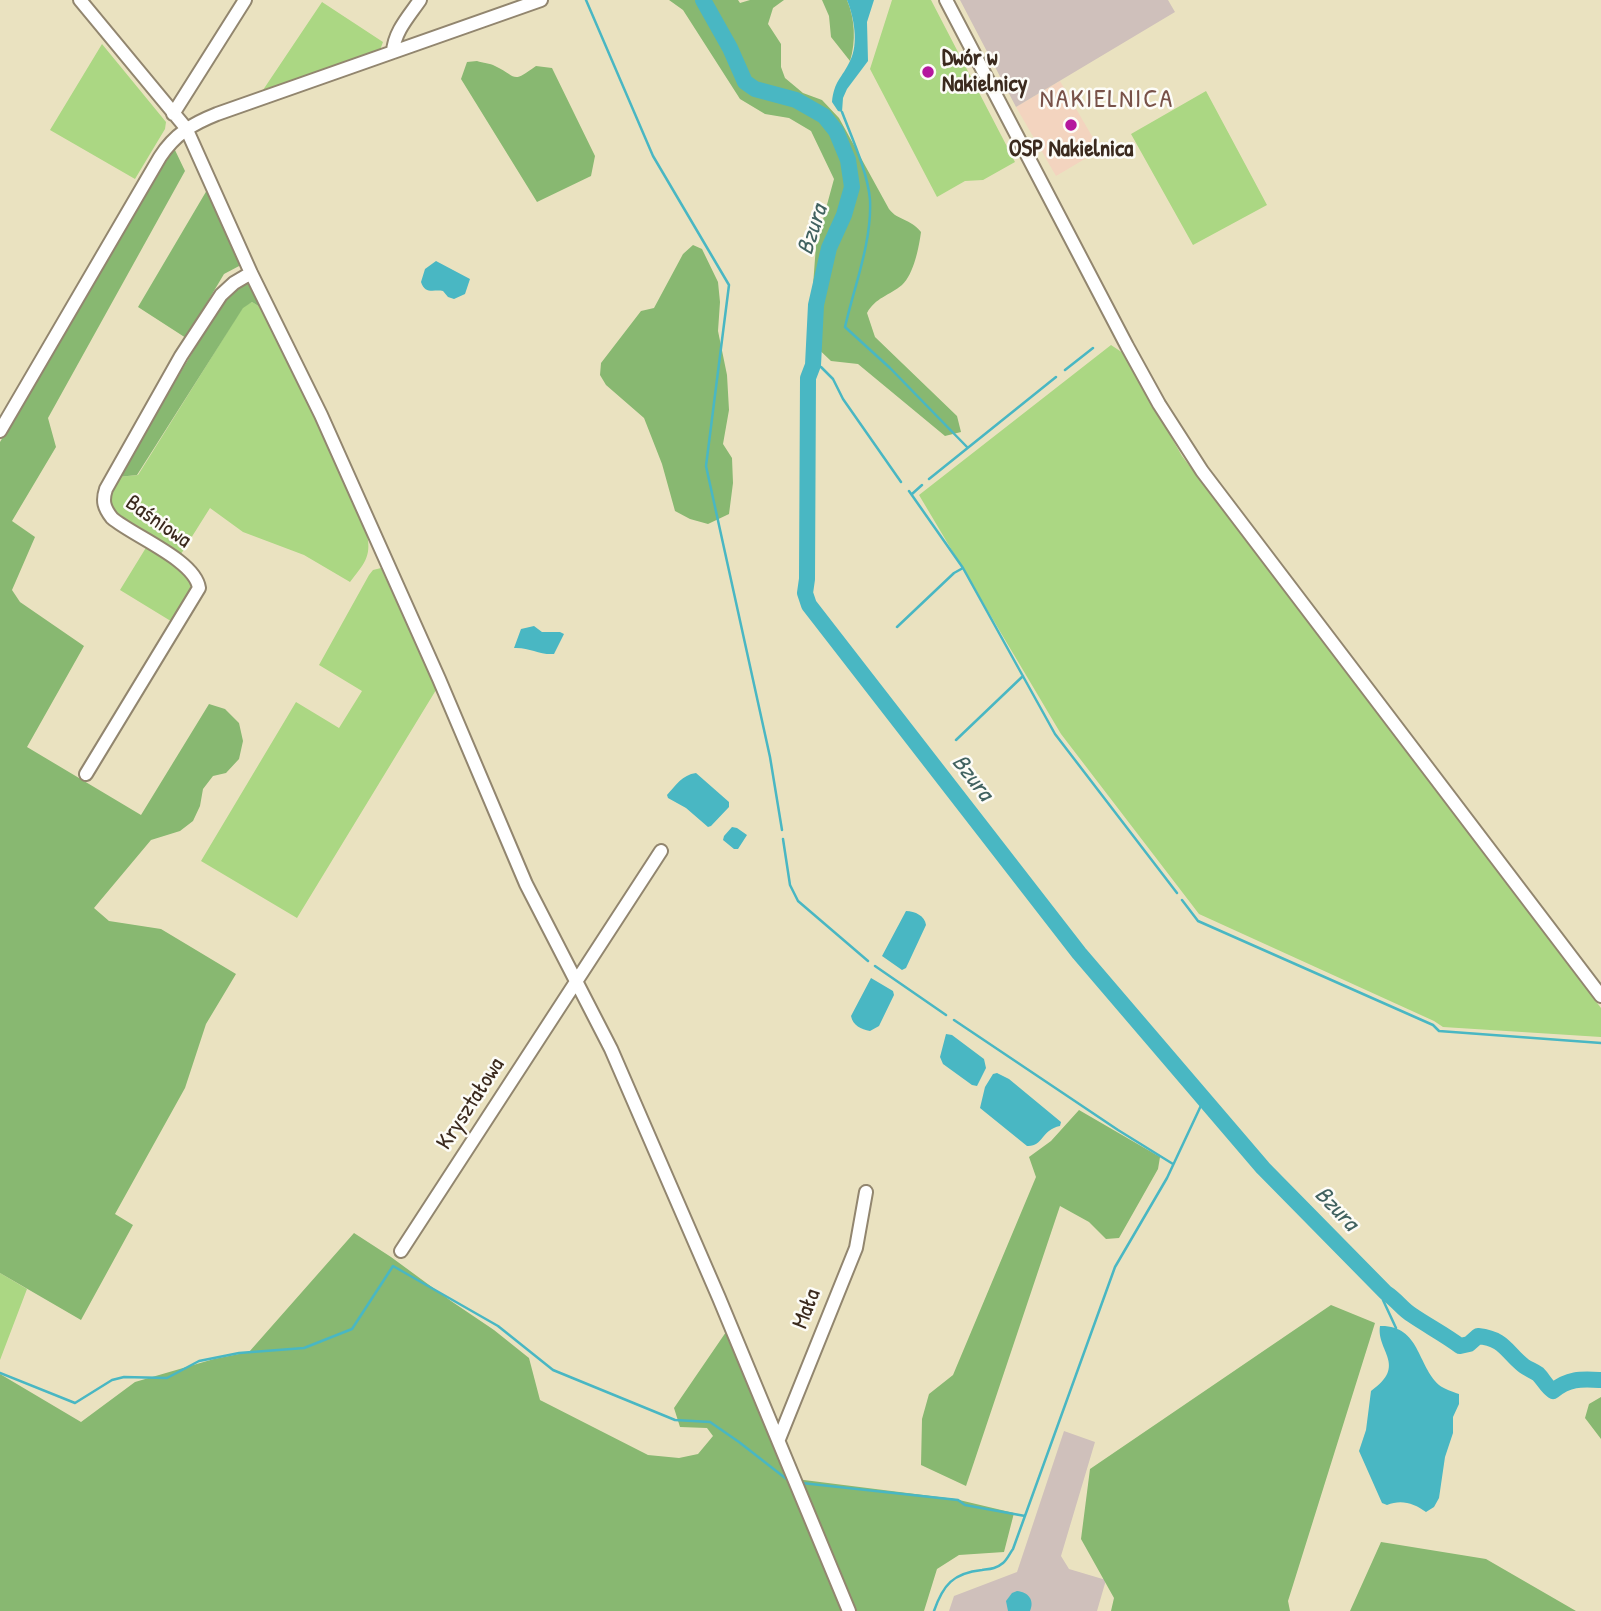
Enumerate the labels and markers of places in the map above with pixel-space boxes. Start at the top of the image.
place label: Dwór w Nakielnicy [942,45,1027,99]
marker: Dwór w Nakielnicy [920,64,936,80]
marker: OSP Nakielnica [1063,117,1079,133]
place label: OSP Nakielnica [1009,136,1133,164]

